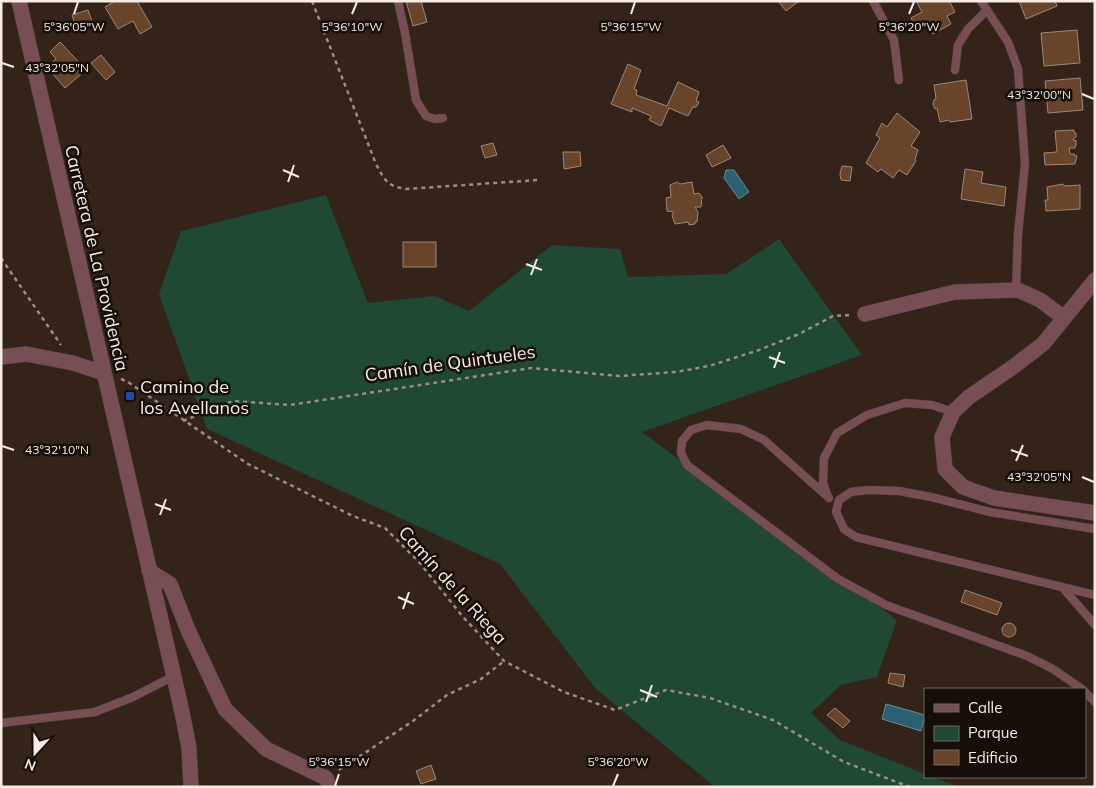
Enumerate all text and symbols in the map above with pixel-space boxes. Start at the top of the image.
text: 5°36'05"W [43,19,105,34]
text: 5°36'10"W [321,19,383,34]
text: 5°36'15"W [600,19,662,34]
text: 5°36'20"W [878,19,940,34]
text: 43°32'05"N [25,60,89,75]
text: 43°32'00"N [1007,87,1071,102]
street label: Carretera de La Providencia [60,143,134,373]
street label: Camín de Quintueles [363,340,537,386]
place label: Camino de los Avellanos [140,375,249,419]
marker: Camino de los Avellanos [124,390,136,402]
text: 43°32'10"N [25,442,89,457]
text: 43°32'05"N [1007,469,1071,484]
street label: Camín de la Riega [394,521,512,649]
legend [924,688,1086,778]
text: Calle [968,698,1002,717]
text: Parque [968,723,1018,742]
north arrow [10,728,60,778]
text: Edificio [968,748,1018,767]
text: 5°36'15"W [308,754,370,769]
text: 5°36'20"W [587,754,649,769]
text: N [22,755,39,775]

